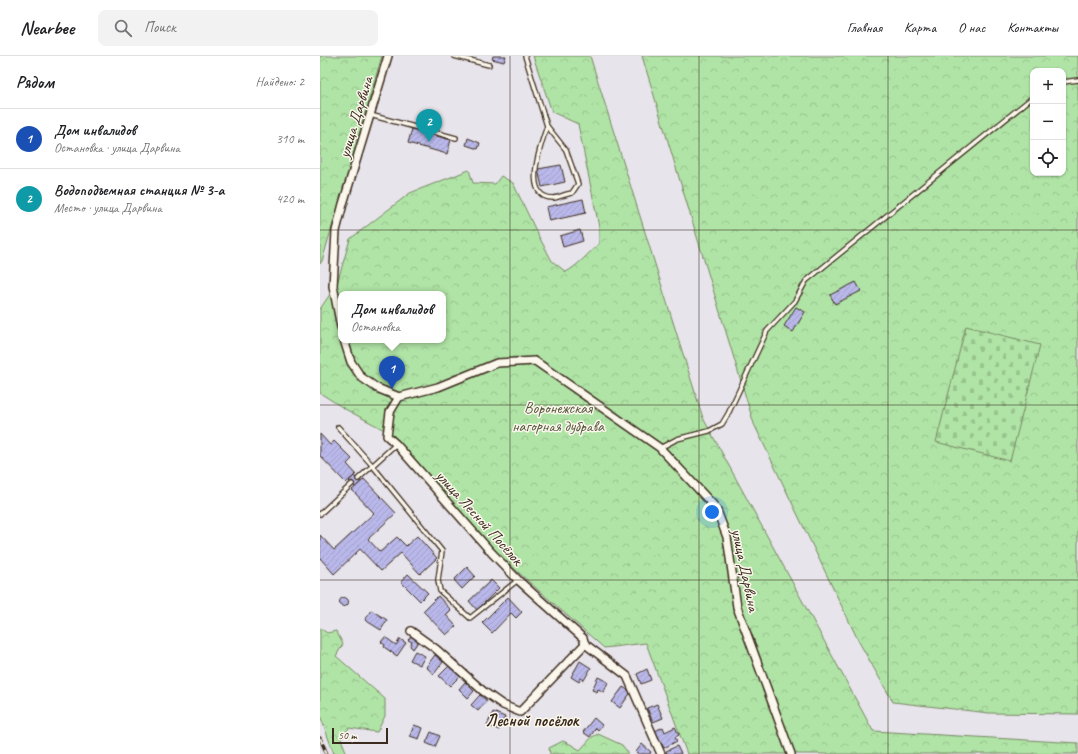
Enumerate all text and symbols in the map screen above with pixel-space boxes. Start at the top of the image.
search box [98,10,378,46]
text: Nearbee [20,16,74,40]
icon: search [112,17,134,39]
text: Поиск [144,18,176,37]
text: Главная [847,19,882,36]
text: Карта [904,19,936,36]
text: О нас [958,19,985,36]
text: Контакты [1007,19,1058,36]
map controls [1030,68,1066,176]
button: + [1030,68,1066,104]
text: Рядом [16,72,54,93]
street label: улица Дарвина [334,73,378,161]
text: Найдено: 2 [256,74,304,90]
button: − [1030,104,1066,140]
pin: 2 [416,109,442,142]
text: Дом инвалидов [54,121,136,140]
text: 1 [26,131,32,147]
text: 310 m [276,131,304,147]
text: Остановка · улица Дарвина [54,140,180,156]
button: locate [1030,140,1066,176]
text: Водоподъемная станция № 3-а [54,181,224,200]
text: 2 [26,191,32,207]
text: 420 m [276,191,304,207]
text: Место · улица Дарвина [54,200,162,216]
popup [338,291,446,343]
text: Дом инвалидов [351,300,433,319]
text: Остановка [351,319,400,335]
pin: 1 [379,356,405,389]
park label: Воронежская нагорная дубрава [512,398,605,436]
street label: улица Лесной Посёлок [431,465,528,570]
your location [702,502,722,522]
street label: улица Дарвина [726,526,764,615]
district label: Лесной посёлок [485,710,580,731]
scale bar [332,726,388,745]
text: 50 m [338,728,357,742]

